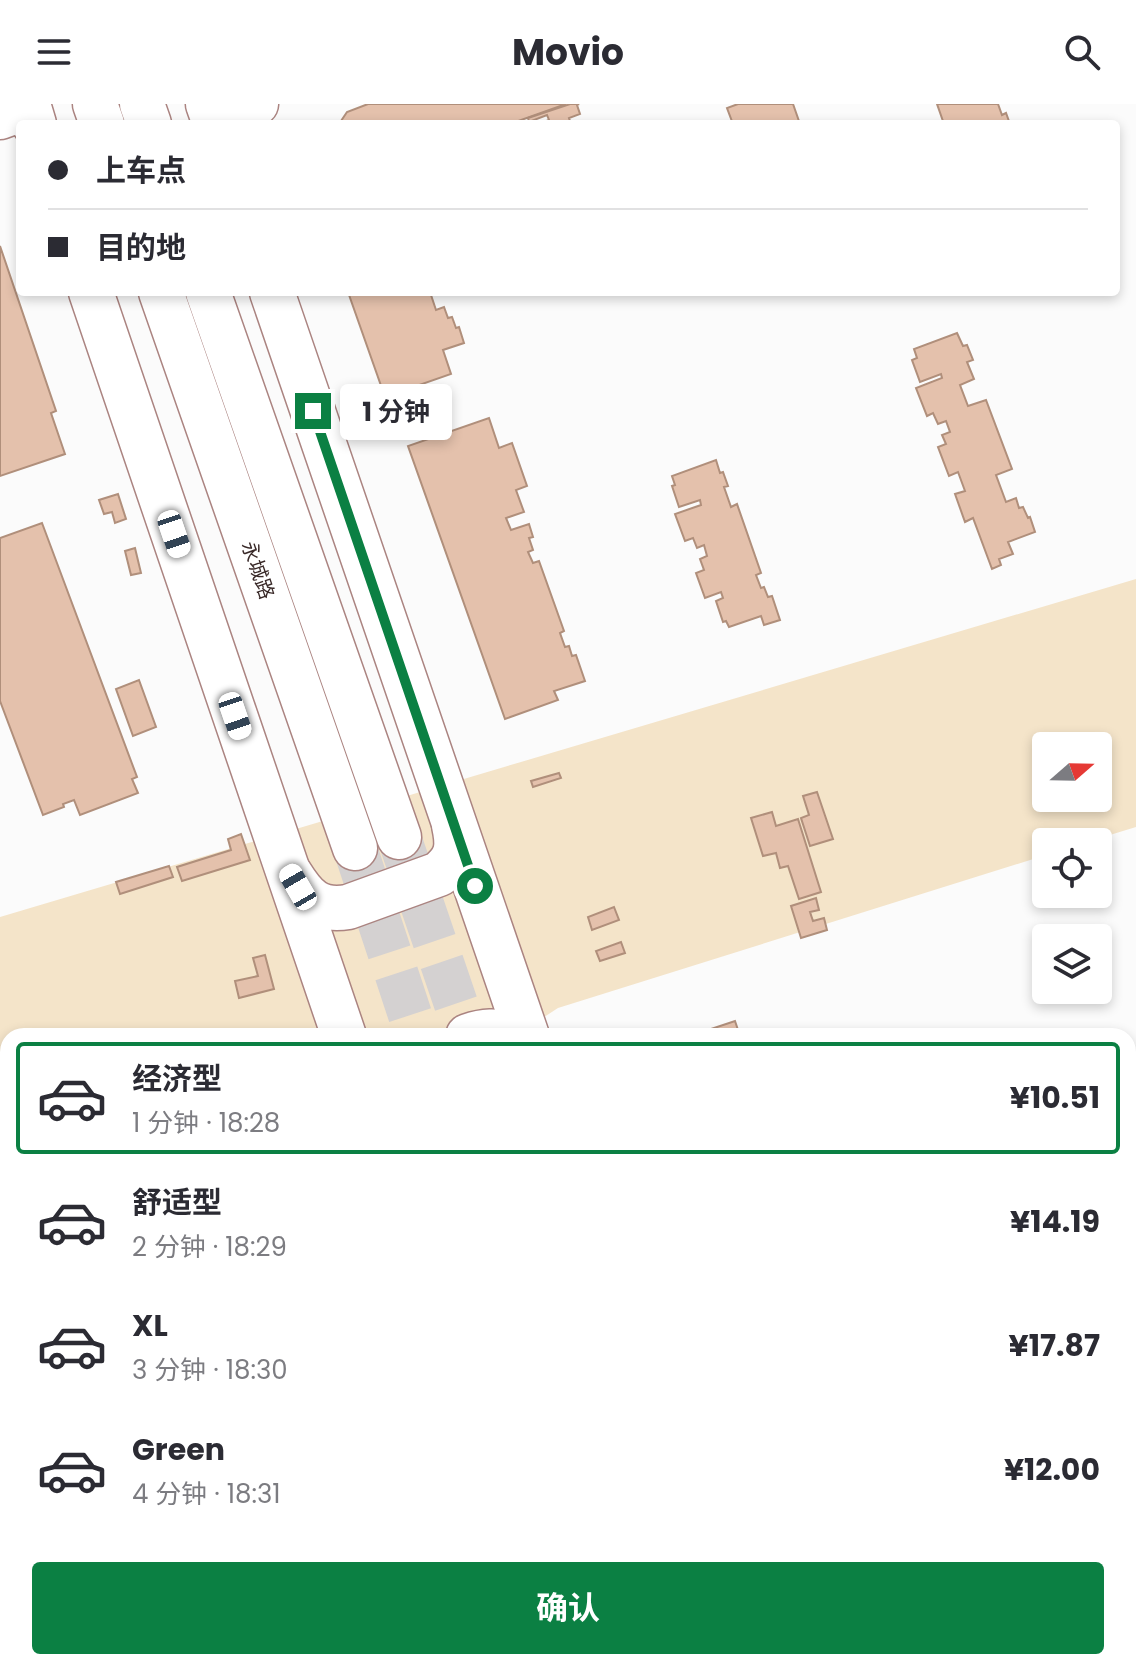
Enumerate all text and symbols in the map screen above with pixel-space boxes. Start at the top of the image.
text: Movio [512,27,624,78]
icon: menu [32,30,76,74]
icon: search [1060,30,1104,74]
text: 上车点 [96,149,186,192]
text: 目的地 [96,226,186,269]
callout: 1 分钟 [341,383,453,439]
route end [295,393,331,429]
text: 1 分钟 [362,394,430,430]
car [155,507,193,561]
street label: 永城路 [235,537,281,603]
car [216,689,254,743]
north arrow [1032,732,1112,812]
map controls [1032,732,1112,1004]
button: locate [1032,828,1112,908]
car [276,860,320,914]
route start [457,868,493,904]
button: layers [1032,924,1112,1004]
text: 经济型 [132,1057,222,1100]
icon: car [36,1062,108,1134]
text: ¥10.51 [1010,1076,1100,1119]
text: 1 分钟 · 18:28 [132,1105,280,1141]
text: 舒适型 [132,1181,222,1224]
icon: car [36,1186,108,1258]
text: ¥14.19 [1010,1200,1100,1243]
text: 2 分钟 · 18:29 [132,1229,287,1265]
text: XL [132,1304,168,1347]
icon: car [36,1310,108,1382]
text: ¥17.87 [1009,1324,1100,1367]
text: 3 分钟 · 18:30 [132,1352,288,1388]
text: Green [132,1428,225,1471]
icon: car [36,1434,108,1506]
text: ¥12.00 [1004,1448,1100,1491]
text: 4 分钟 · 18:31 [132,1476,281,1512]
button: 确认 [32,1562,1104,1654]

